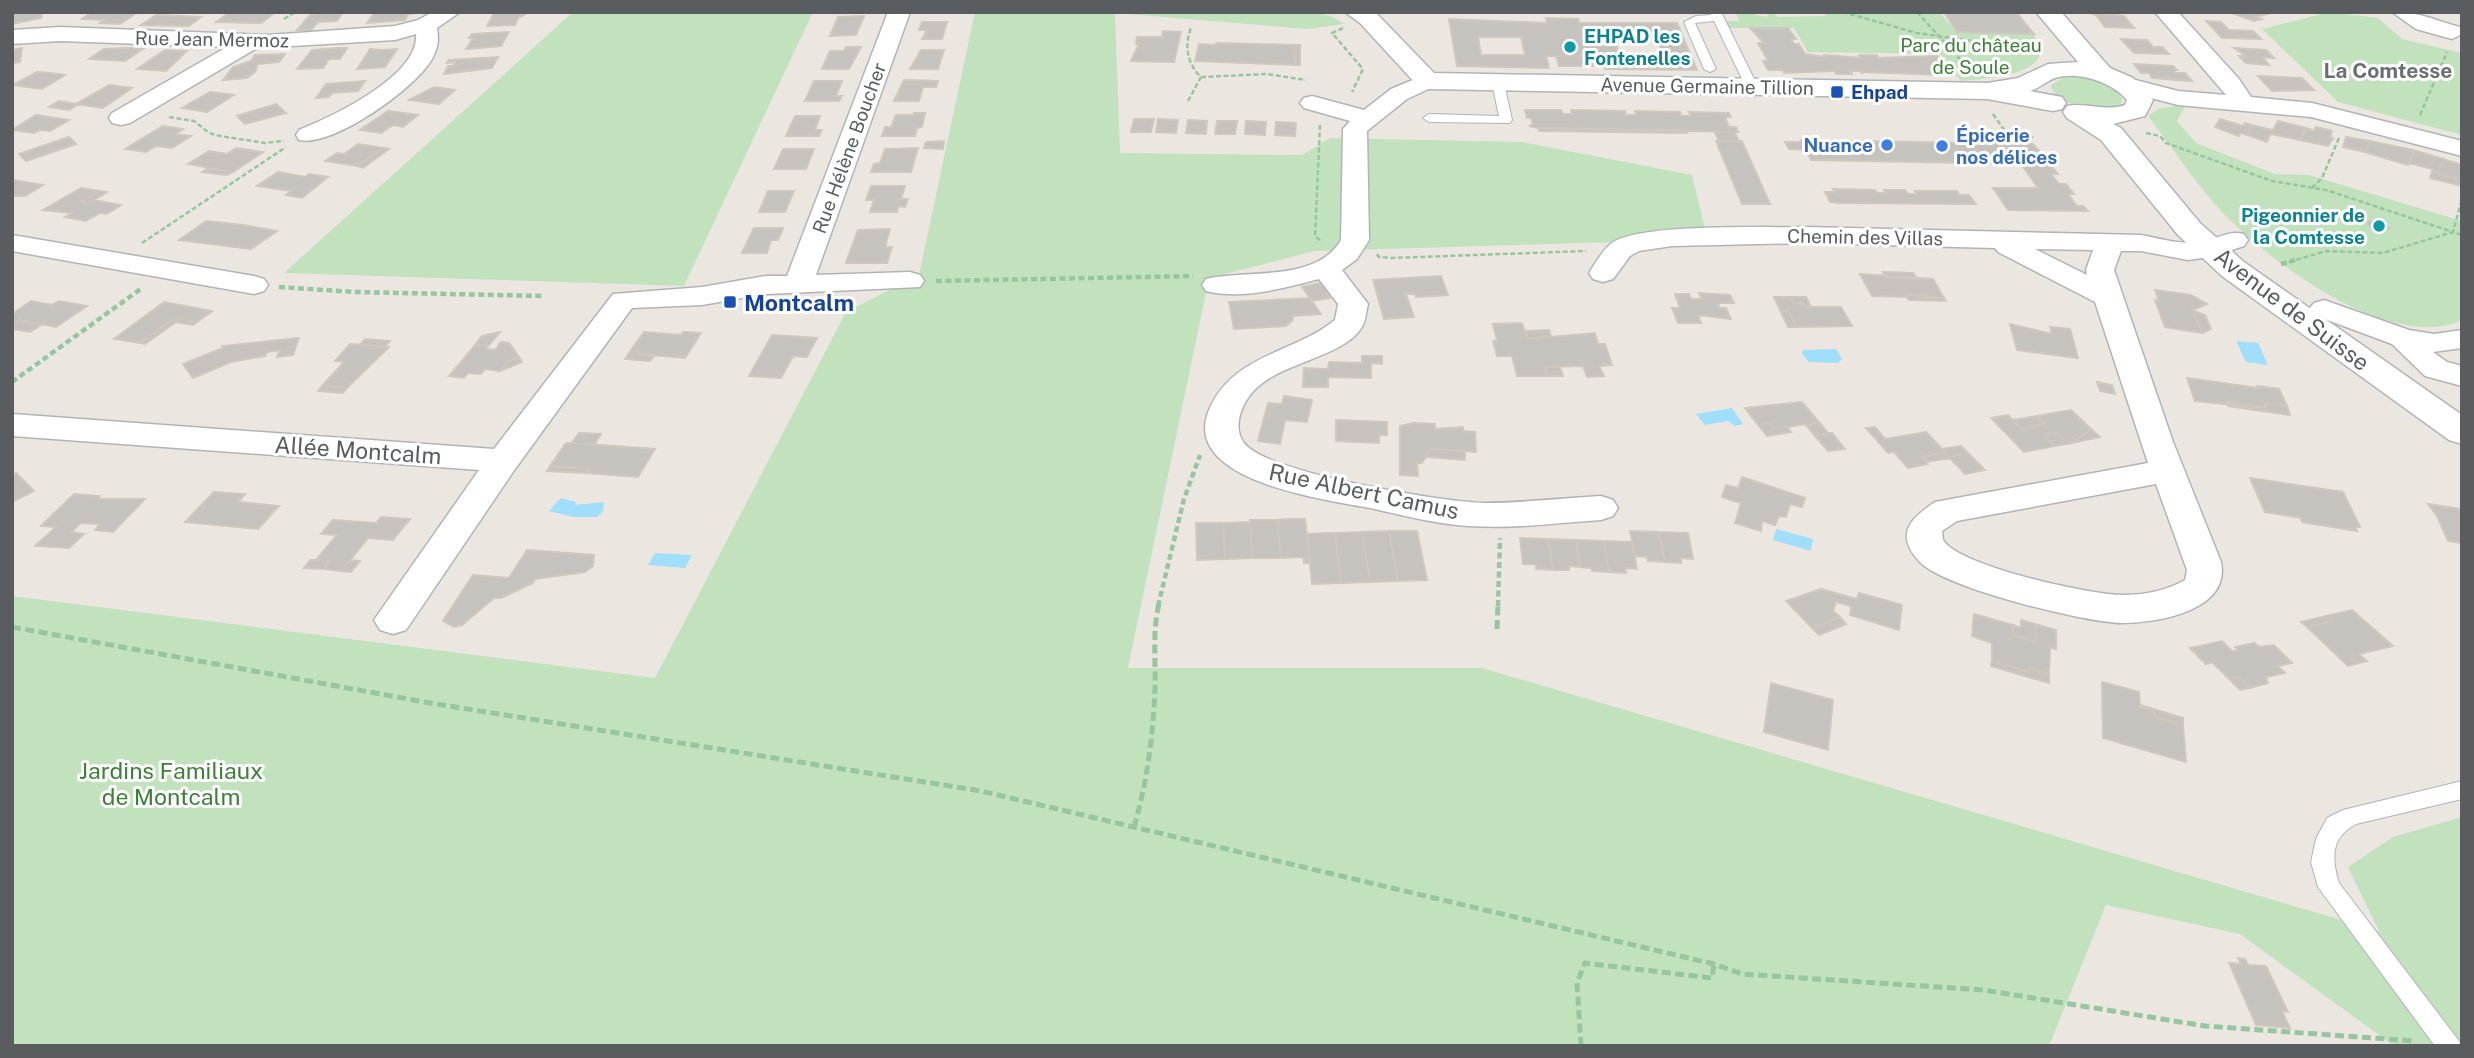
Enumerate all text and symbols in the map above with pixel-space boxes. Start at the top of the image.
place label: EHPAD les Fontenelles [1584,25,1690,69]
street label: Rue Jean Mermoz [135,27,289,51]
park label: Parc du château de Soule [1900,34,2042,78]
marker: EHPAD les Fontenelles [1562,39,1578,55]
district label: La Comtesse [2324,58,2452,83]
street label: Rue Hélène Boucher [808,60,890,236]
street label: Avenue Germaine Tillion [1600,73,1814,99]
place label: Ehpad [1851,81,1908,103]
marker: Ehpad [1829,84,1845,100]
place label: Épicerie nos délices [1956,124,2057,168]
place label: Nuance [1803,134,1873,156]
marker: Nuance [1879,137,1895,153]
marker: Épicerie nos délices [1934,138,1950,154]
place label: Pigeonnier de la Comtesse [2241,204,2365,248]
marker: Pigeonnier de la Comtesse [2371,218,2387,234]
street label: Chemin des Villas [1787,225,1943,249]
street label: Avenue de Suisse [2209,242,2375,376]
place label: Montcalm [744,289,854,316]
marker: Montcalm [722,294,738,310]
street label: Allée Montcalm [274,431,442,469]
street label: Rue Albert Camus [1267,458,1461,524]
park label: Jardins Familiaux de Montcalm [79,757,263,810]

